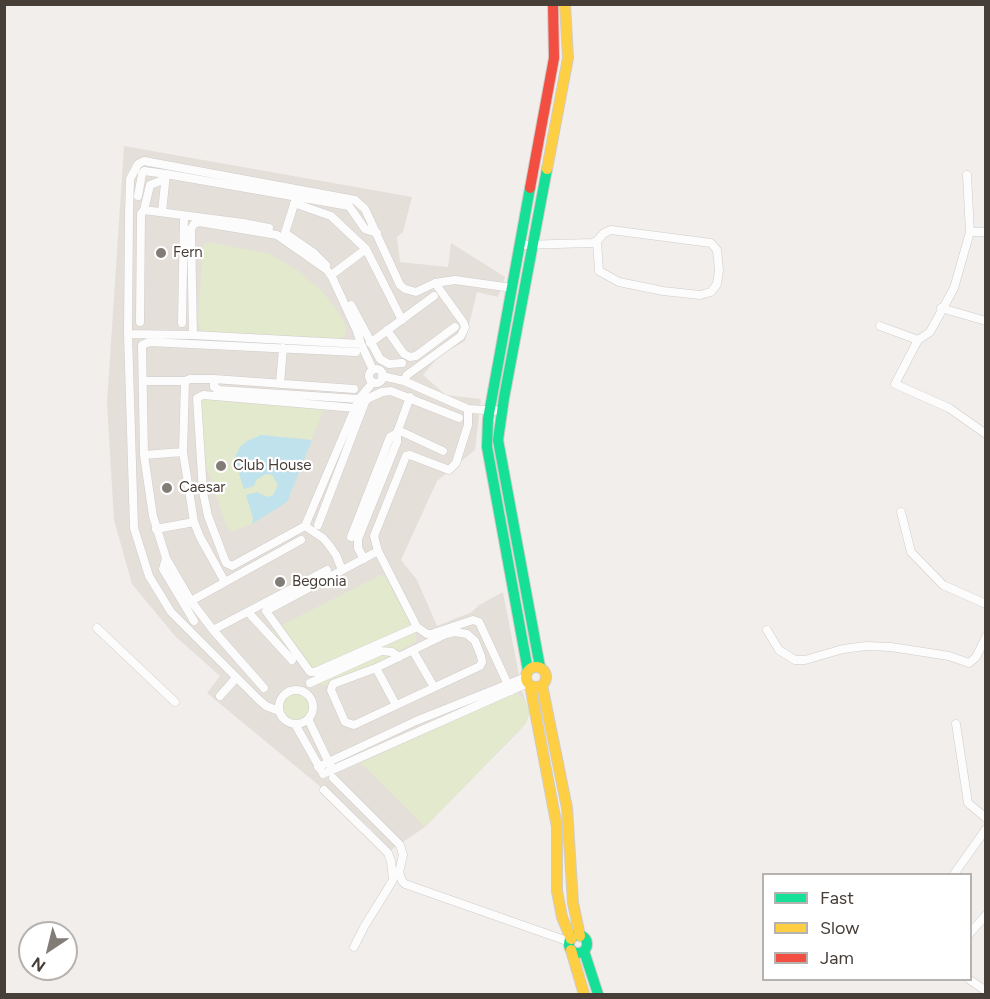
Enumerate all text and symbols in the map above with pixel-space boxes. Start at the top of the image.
place label: Fern [173,244,203,262]
marker: Fern [154,246,168,260]
place label: Club House [233,457,311,475]
marker: Club House [214,459,228,473]
place label: Caesar [179,479,225,497]
marker: Caesar [160,481,174,495]
place label: Begonia [292,573,346,591]
marker: Begonia [273,575,287,589]
legend [762,873,972,981]
text: Fast [820,887,854,909]
text: Slow [820,917,859,939]
north arrow [18,921,78,981]
text: Jam [820,947,854,969]
text: N [28,953,49,976]

